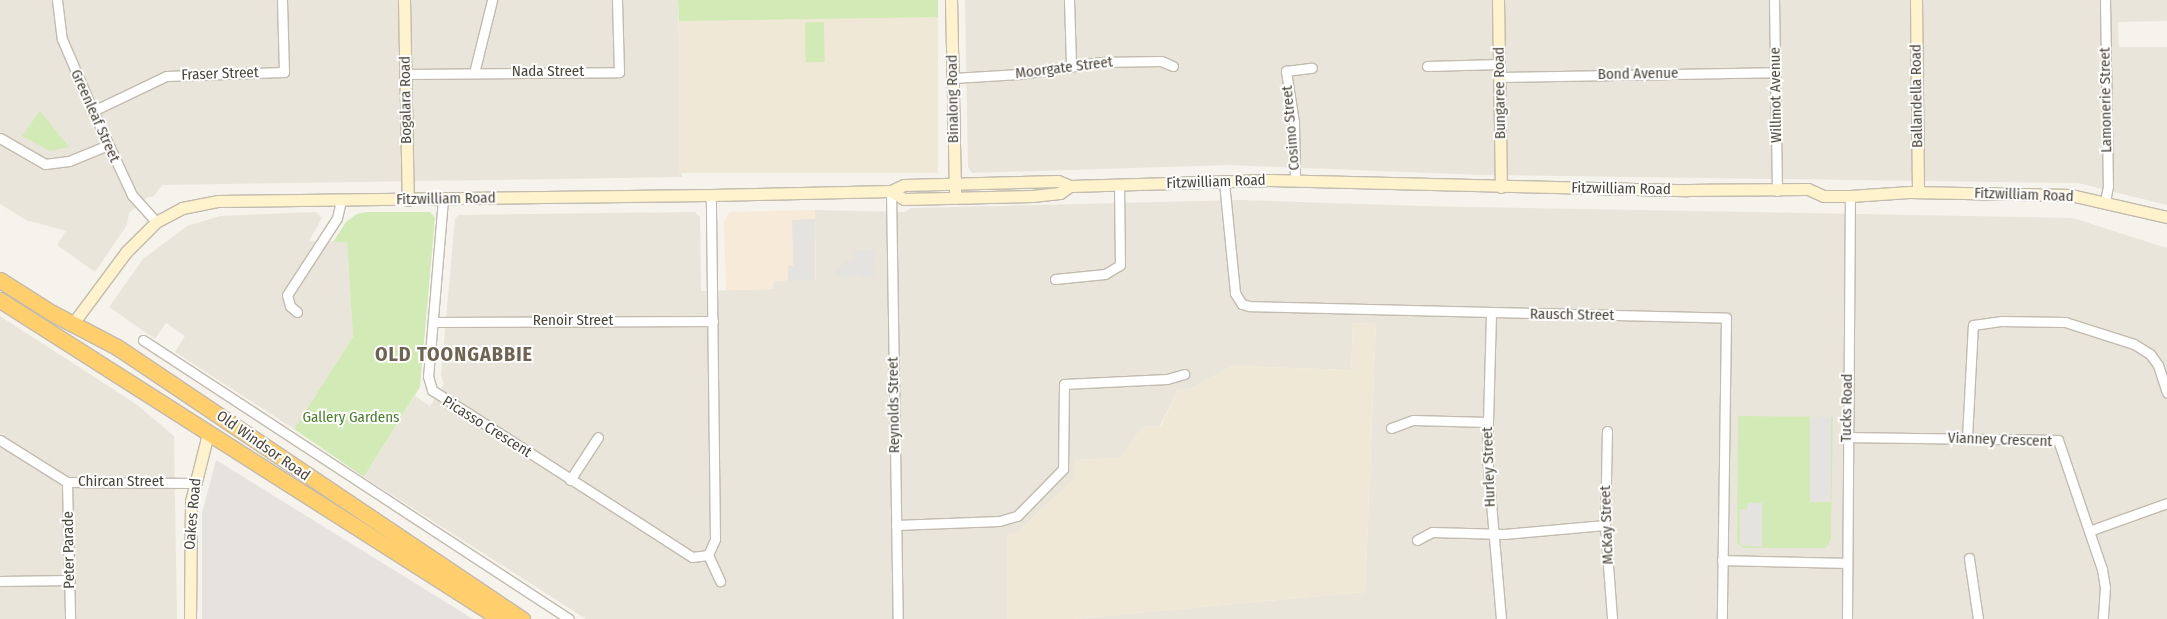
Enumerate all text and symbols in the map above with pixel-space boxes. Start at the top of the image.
street label: Ballandella Road [1907,44,1927,148]
street label: Bungaree Road [1490,47,1510,139]
street label: Willmot Avenue [1766,47,1786,143]
street label: Lamonerie Street [2096,47,2116,153]
street label: Moorgate Street [1014,53,1114,83]
street label: Binalong Road [943,55,963,143]
street label: Bogalara Road [396,56,416,144]
street label: Nada Street [512,63,584,81]
street label: Fraser Street [181,64,259,84]
street label: Bond Avenue [1598,64,1678,84]
street label: Greenleaf Street [67,67,123,165]
street label: Cosimo Street [1278,85,1304,171]
street label: Fitzwilliam Road [1166,171,1266,193]
street label: Fitzwilliam Road [1571,179,1671,199]
street label: Fitzwilliam Road [1974,184,2074,206]
street label: Fitzwilliam Road [396,189,496,209]
street label: Rausch Street [1530,305,1614,325]
street label: Renoir Street [533,312,613,330]
district label: OLD TOONGABBIE [373,342,535,366]
street label: Reynolds Street [884,357,904,453]
street label: Tucks Road [1837,374,1857,442]
street label: Picasso Crescent [439,392,535,462]
street label: Old Windsor Road [213,407,313,485]
park label: Gallery Gardens [302,409,400,427]
street label: Hurley Street [1479,426,1499,508]
street label: Vianney Crescent [1947,429,2053,451]
street label: Chircan Street [78,473,164,491]
street label: Oakes Road [181,477,205,551]
street label: McKay Street [1597,485,1617,565]
street label: Peter Parade [59,511,79,589]

